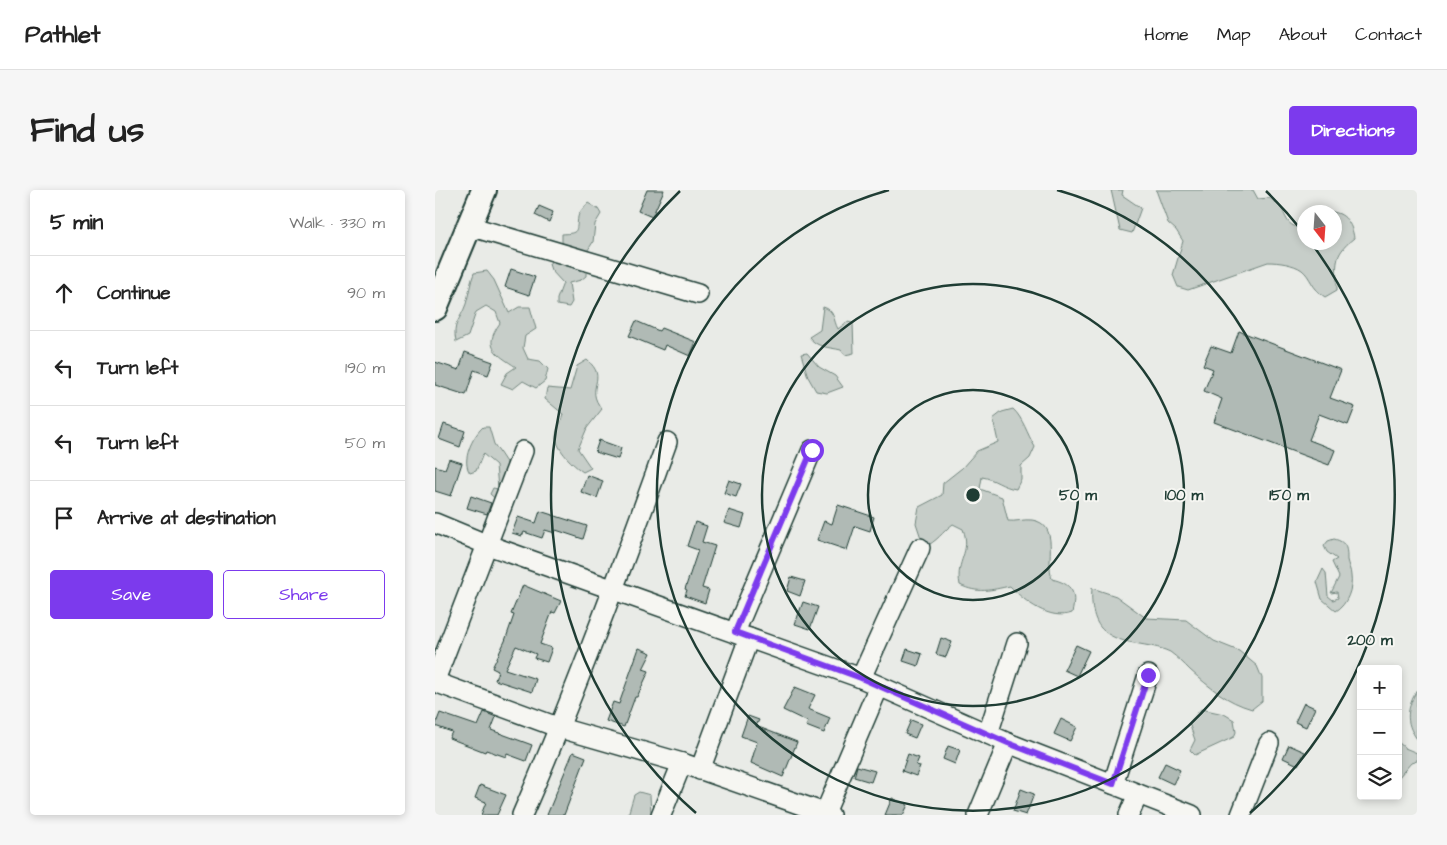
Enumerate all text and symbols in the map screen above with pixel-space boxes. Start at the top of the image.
text: Pathlet [25,18,101,52]
text: Home [1144,22,1189,47]
text: Map [1217,22,1251,47]
text: About [1279,22,1327,47]
text: Contact [1355,22,1422,47]
text: Find us [30,106,144,155]
button: Directions [1289,106,1417,155]
north arrow [1297,205,1342,250]
text: 5 min [50,208,103,237]
text: Walk · 330 m [289,212,385,234]
icon: ahead [50,279,78,307]
text: Continue [97,280,171,307]
text: 90 m [347,282,385,304]
icon: left [50,354,78,382]
text: Turn left [97,355,178,382]
text: 190 m [345,357,385,379]
icon: left [50,429,78,457]
text: Turn left [97,430,178,457]
text: 50 m [345,432,385,454]
route start [801,439,824,462]
text: 50 m [1059,485,1097,506]
text: 100 m [1165,485,1204,506]
text: 150 m [1269,485,1309,506]
centre of rings [964,486,982,504]
icon: arrive [50,504,78,532]
text: Arrive at destination [97,505,276,532]
button: Save [50,570,213,619]
button: Share [223,570,385,619]
text: 200 m [1346,630,1393,651]
route end [1137,664,1160,687]
map controls [1357,665,1402,800]
button: + [1357,665,1402,710]
button: − [1357,710,1402,755]
button: layers [1357,755,1402,800]

